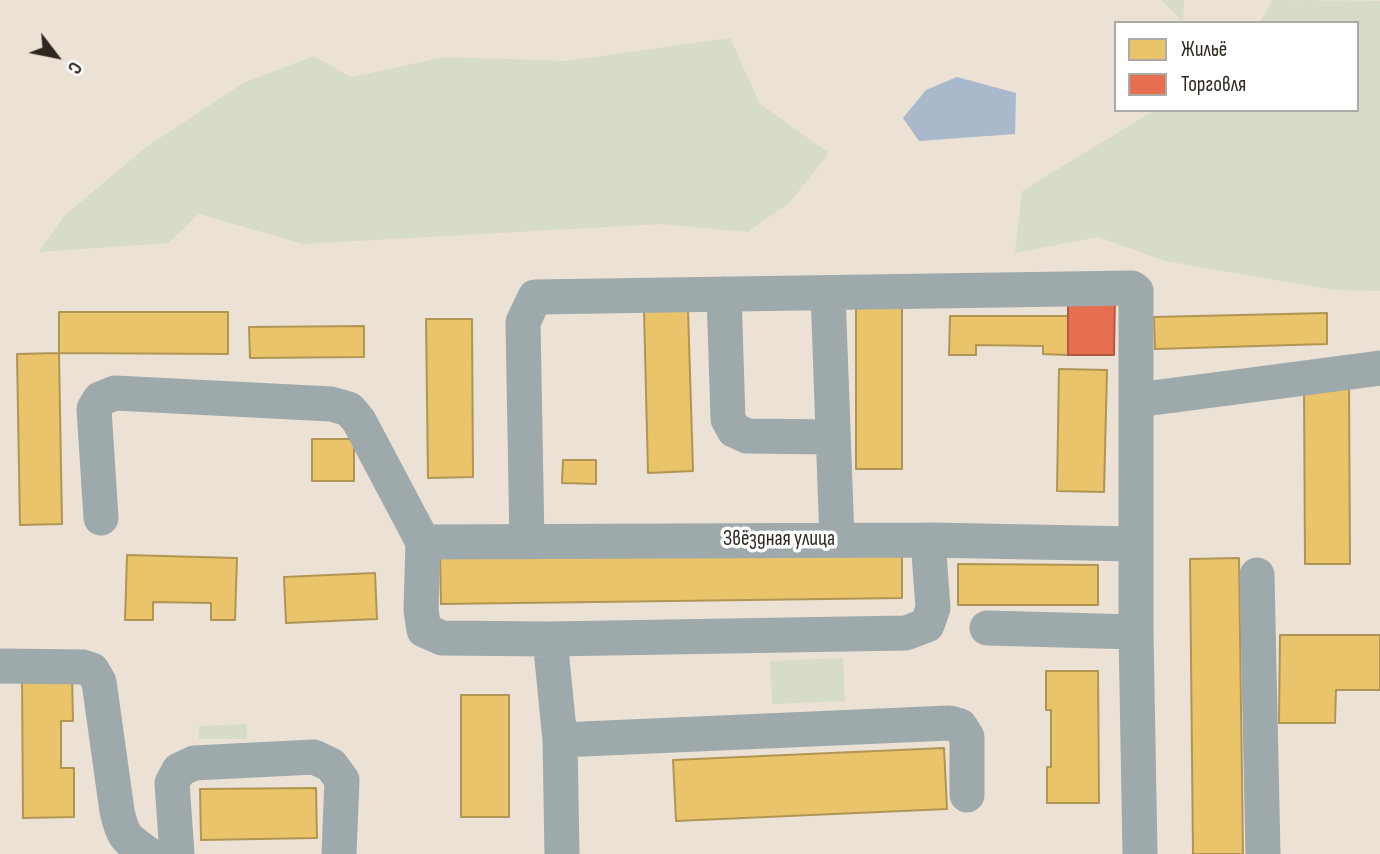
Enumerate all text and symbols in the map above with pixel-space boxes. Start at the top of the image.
north arrow [21,21,91,91]
legend [1114,21,1359,112]
text: Жильё [1181,37,1227,62]
text: С [62,57,87,78]
text: Торговля [1181,72,1246,97]
street label: Звёздная улица [723,527,835,553]

